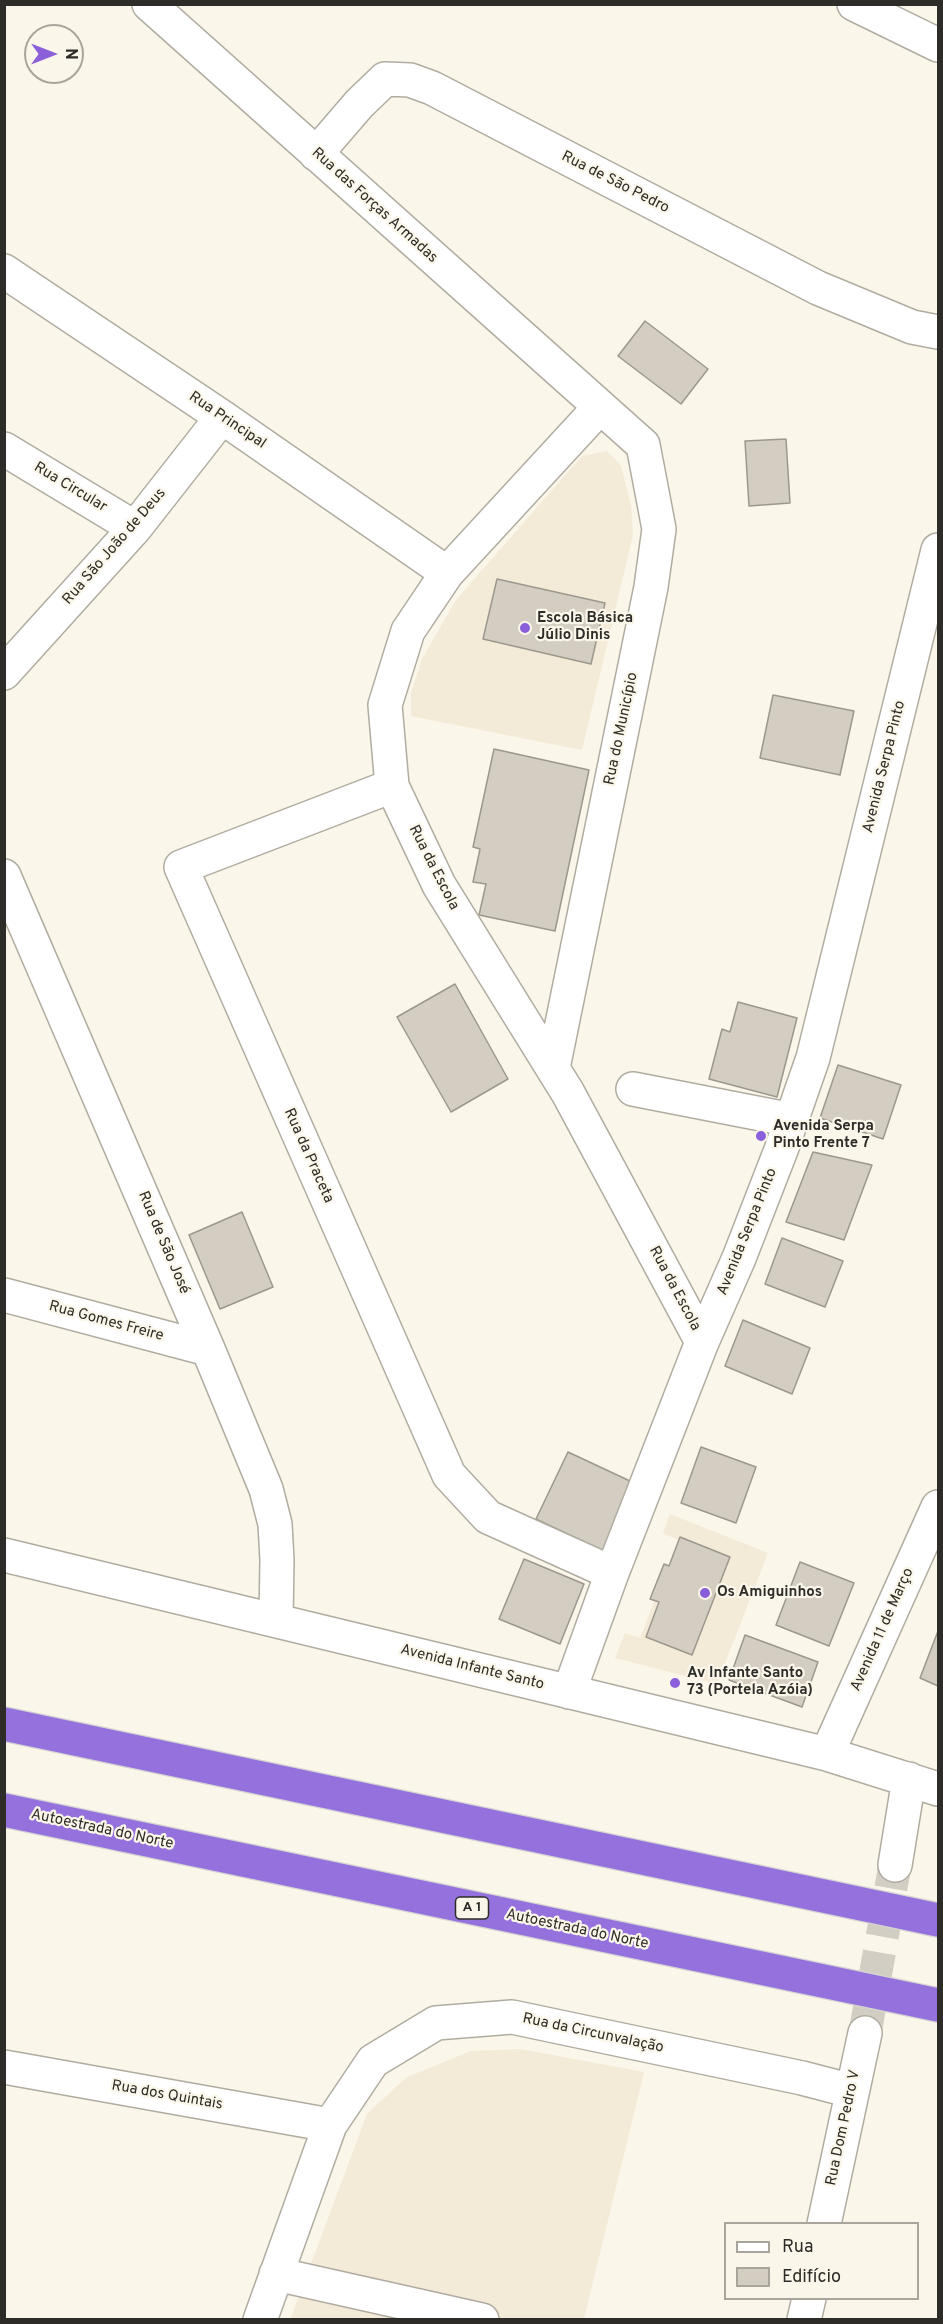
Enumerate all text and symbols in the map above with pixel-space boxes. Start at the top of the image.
north arrow [24,24,84,84]
text: N [60,48,80,60]
street label: Rua das Forças Armadas [307,145,441,267]
street label: Rua de São Pedro [558,148,672,218]
street label: Rua Principal [185,389,269,453]
street label: Rua Circular [30,459,110,517]
street label: Rua São João de Deus [60,485,170,609]
place label: Escola Básica Júlio Dinis [537,610,633,645]
marker: Escola Básica Júlio Dinis [518,621,532,635]
street label: Rua do Município [601,671,643,787]
street label: Avenida Serpa Pinto [860,699,910,835]
street label: Rua da Escola [404,822,462,914]
street label: Rua da Praceta [279,1106,337,1206]
place label: Avenida Serpa Pinto Frente 7 [773,1118,874,1153]
marker: Avenida Serpa Pinto Frente 7 [754,1129,768,1143]
street label: Avenida Serpa Pinto [714,1166,782,1298]
street label: Rua de São José [133,1189,193,1297]
street label: Rua da Escola [644,1244,704,1334]
street label: Rua Gomes Freire [47,1298,165,1346]
street label: Avenida 11 de Março [848,1565,918,1695]
place label: Os Amiguinhos [717,1584,822,1602]
marker: Os Amiguinhos [698,1586,712,1600]
street label: Avenida Infante Santo [398,1641,546,1695]
place label: Av Infante Santo 73 (Portela Azóia) [687,1665,813,1700]
marker: Av Infante Santo 73 (Portela Azóia) [668,1676,682,1690]
street label: Autoestrada do Norte [29,1806,175,1854]
road number: A 1 [456,1897,488,1919]
street label: Autoestrada do Norte [504,1906,650,1954]
street label: Rua da Circunvalação [521,2010,665,2058]
street label: Rua Dom Pedro V [823,2069,865,2187]
street label: Rua dos Quintais [110,2077,224,2115]
legend [724,2222,919,2300]
text: Rua [782,2236,813,2259]
text: Edifício [782,2266,841,2289]

